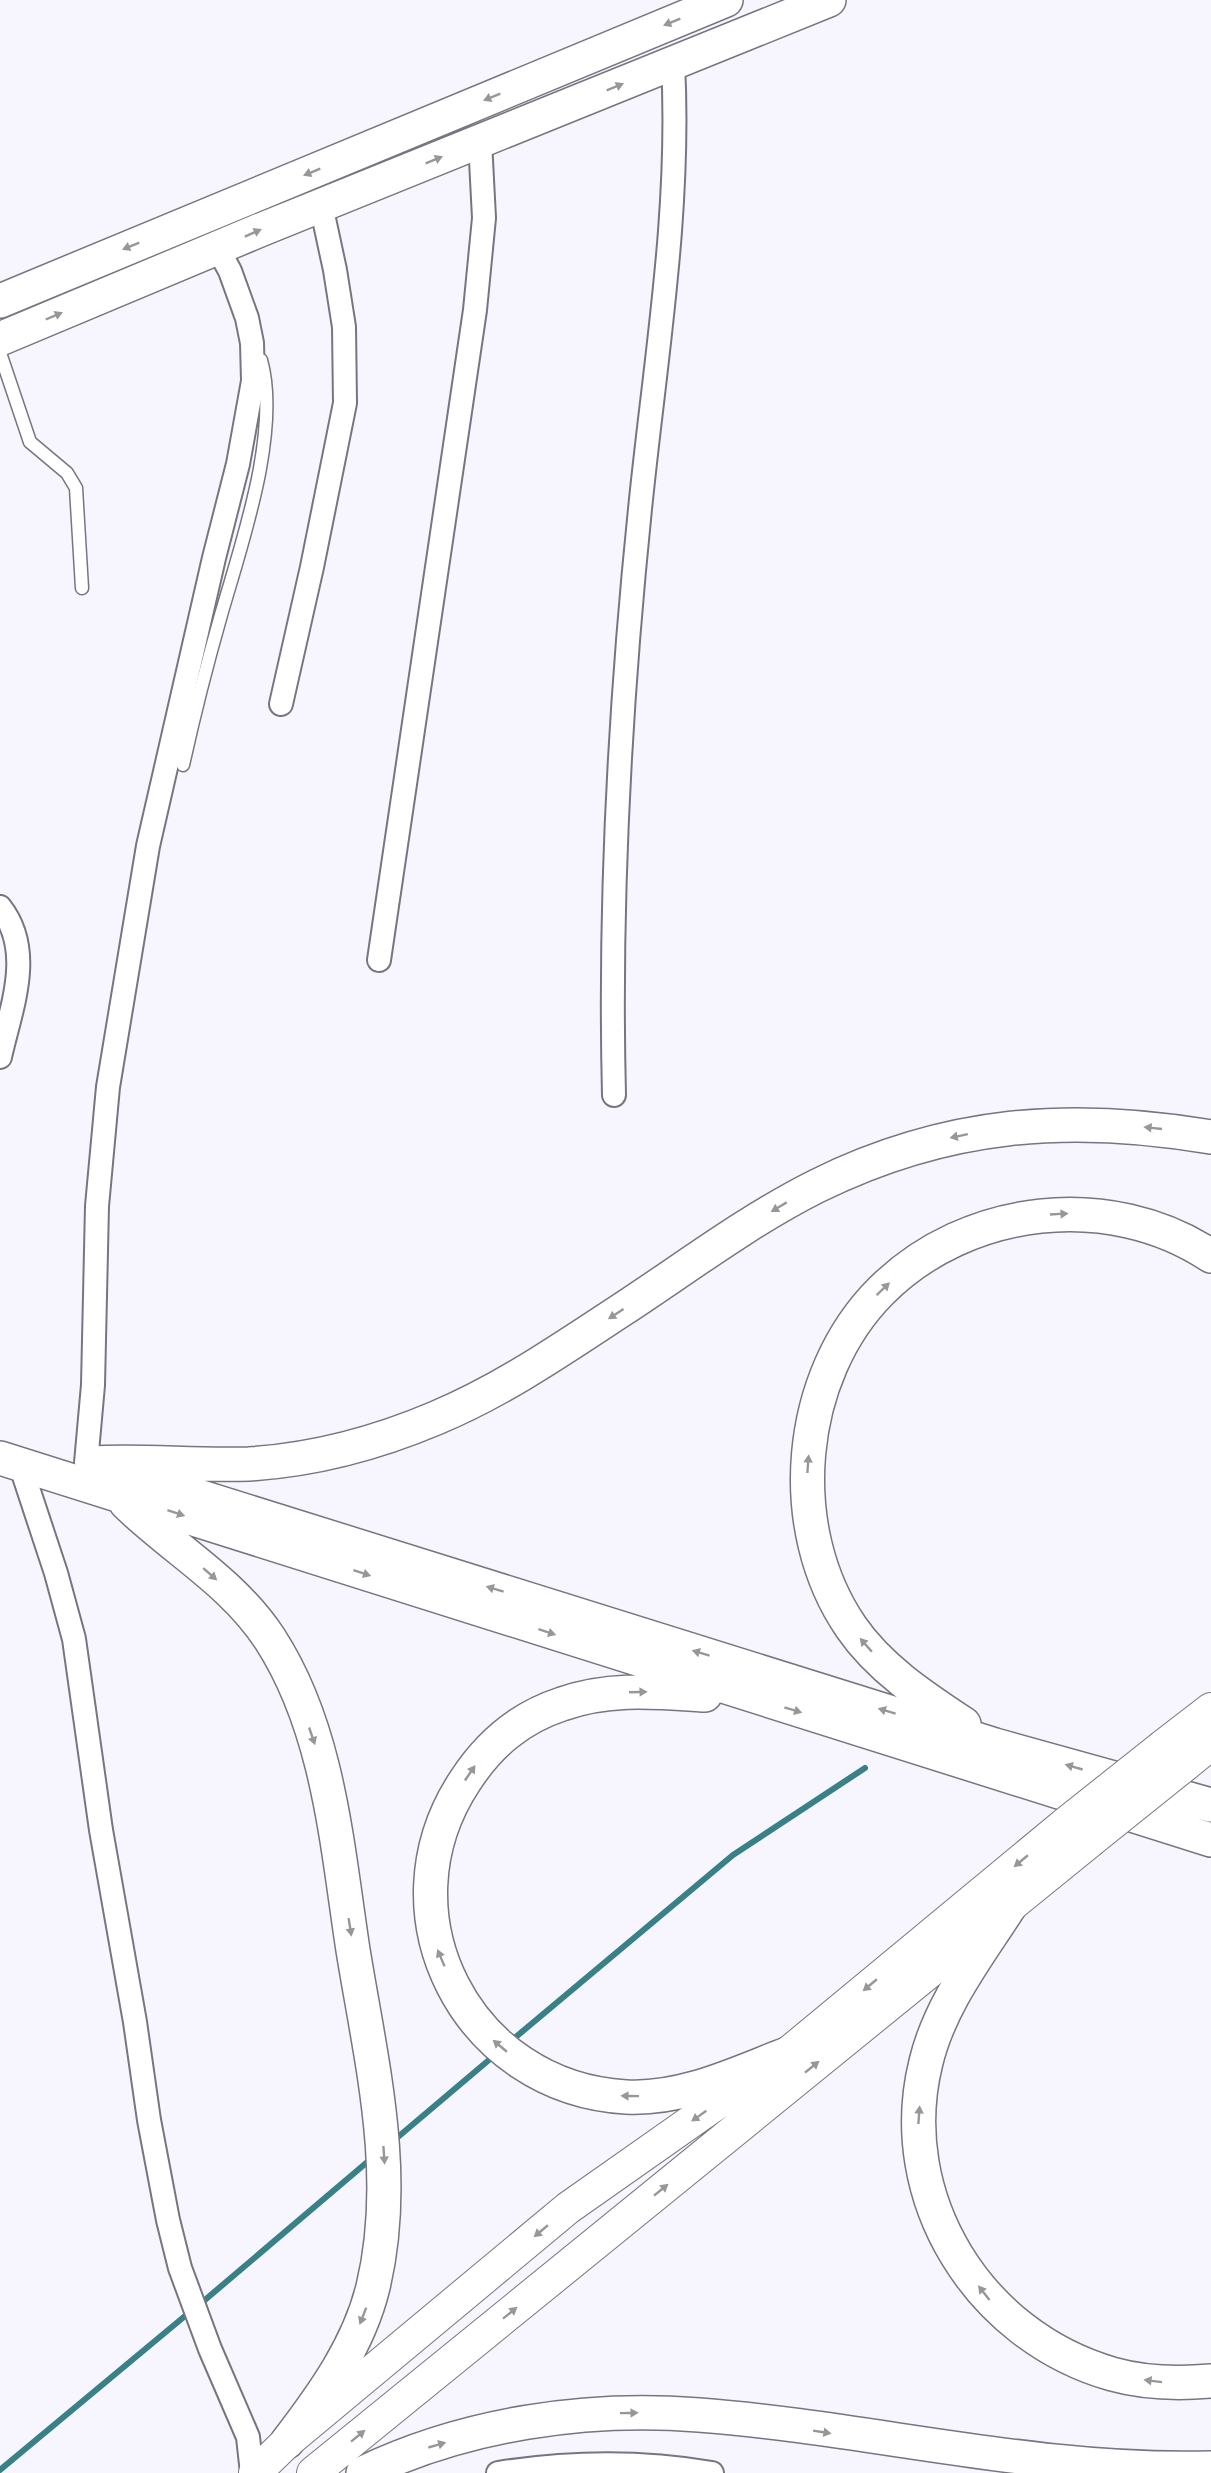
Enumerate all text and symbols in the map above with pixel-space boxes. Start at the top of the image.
one-way arrow [663,18,681,27]
one-way arrow [606,81,624,91]
one-way arrow [483,93,501,102]
one-way arrow [425,154,443,164]
one-way arrow [302,167,320,177]
one-way arrow [245,228,263,238]
one-way arrow [122,241,140,251]
one-way arrow [45,311,63,320]
one-way arrow [1144,1123,1163,1133]
one-way arrow [950,1132,969,1141]
one-way arrow [771,1202,787,1213]
one-way arrow [1049,1210,1068,1219]
one-way arrow [876,1283,890,1297]
one-way arrow [608,1308,624,1320]
one-way arrow [804,1455,813,1474]
one-way arrow [167,1509,185,1519]
one-way arrow [202,1567,217,1580]
one-way arrow [353,1569,371,1578]
one-way arrow [486,1584,504,1593]
one-way arrow [539,1628,557,1637]
one-way arrow [860,1638,873,1653]
one-way arrow [692,1648,710,1657]
one-way arrow [628,1687,647,1696]
one-way arrow [784,1706,802,1715]
one-way arrow [878,1706,896,1715]
one-way arrow [308,1727,318,1745]
one-way arrow [1065,1762,1083,1771]
one-way arrow [464,1766,476,1782]
one-way arrow [1013,1854,1029,1867]
one-way arrow [345,1918,354,1937]
one-way arrow [436,1948,446,1966]
one-way arrow [863,1978,878,1991]
one-way arrow [493,2040,508,2053]
one-way arrow [804,2061,819,2074]
one-way arrow [621,2091,640,2101]
one-way arrow [914,2105,923,2124]
one-way arrow [692,2110,708,2122]
one-way arrow [379,2145,389,2164]
one-way arrow [653,2184,668,2197]
one-way arrow [533,2224,549,2237]
one-way arrow [978,2285,990,2301]
one-way arrow [358,2307,368,2325]
one-way arrow [502,2307,517,2320]
one-way arrow [1143,2377,1162,2386]
one-way arrow [619,2408,638,2418]
one-way arrow [813,2427,832,2436]
one-way arrow [351,2430,366,2443]
one-way arrow [428,2440,446,2449]

